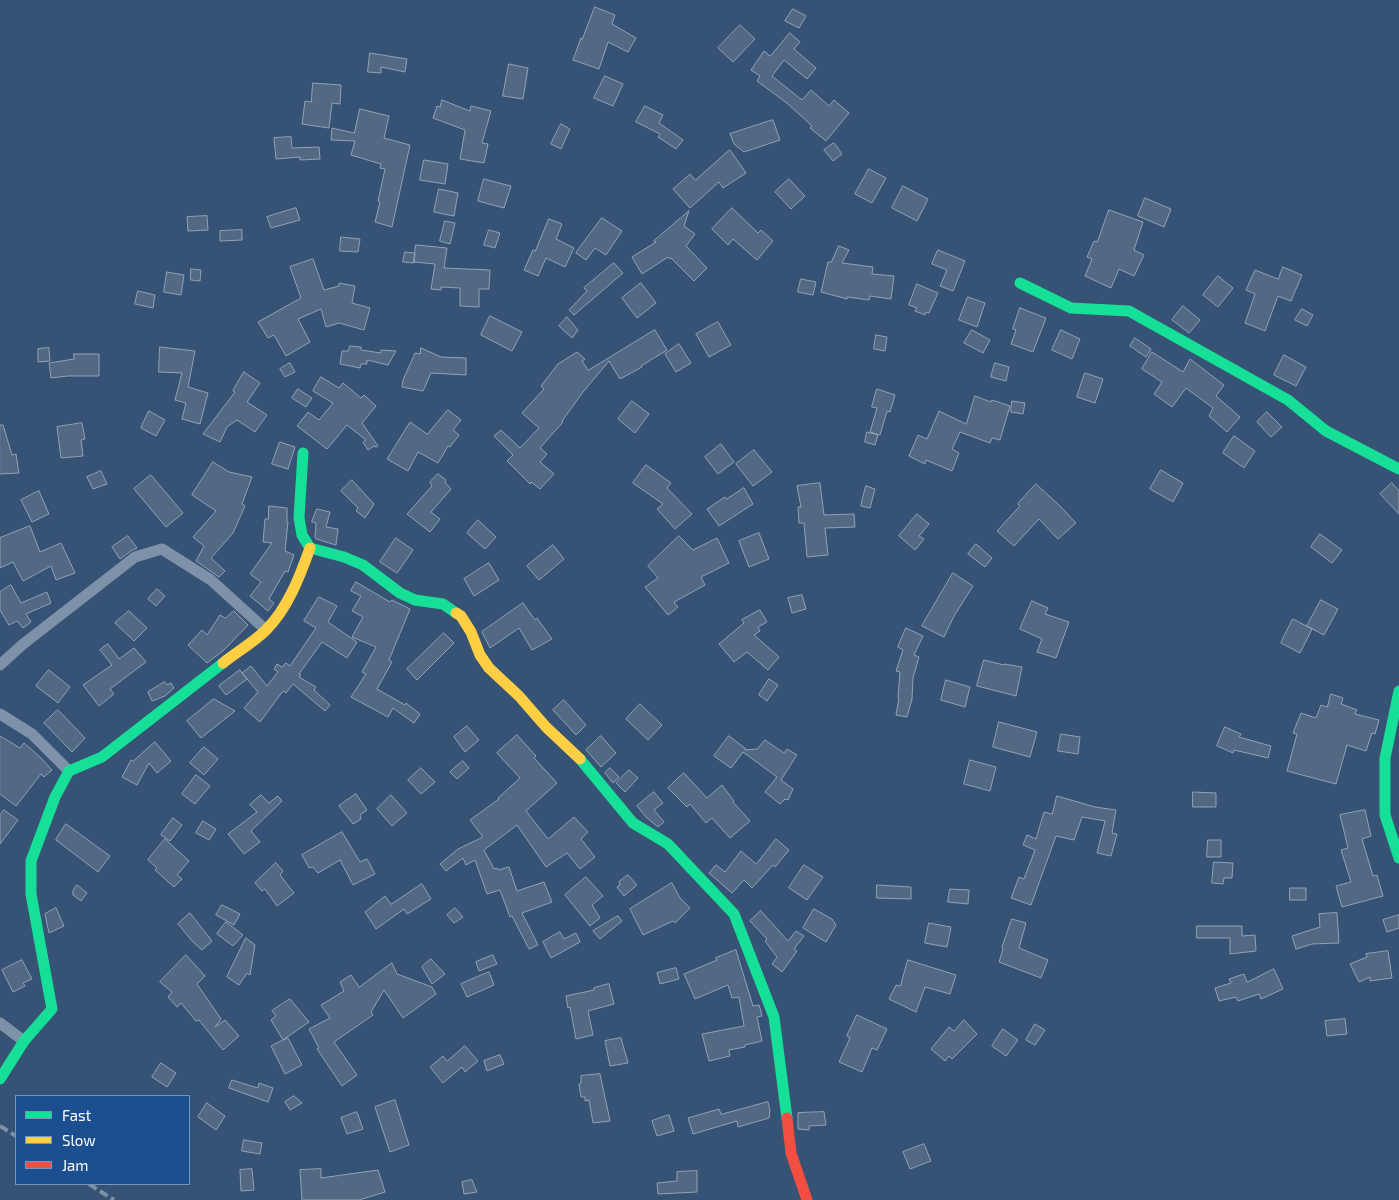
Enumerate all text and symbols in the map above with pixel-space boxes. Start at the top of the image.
legend [15,1095,190,1185]
text: Fast [62,1106,91,1124]
text: Slow [62,1131,96,1149]
text: Jam [62,1156,88,1174]

